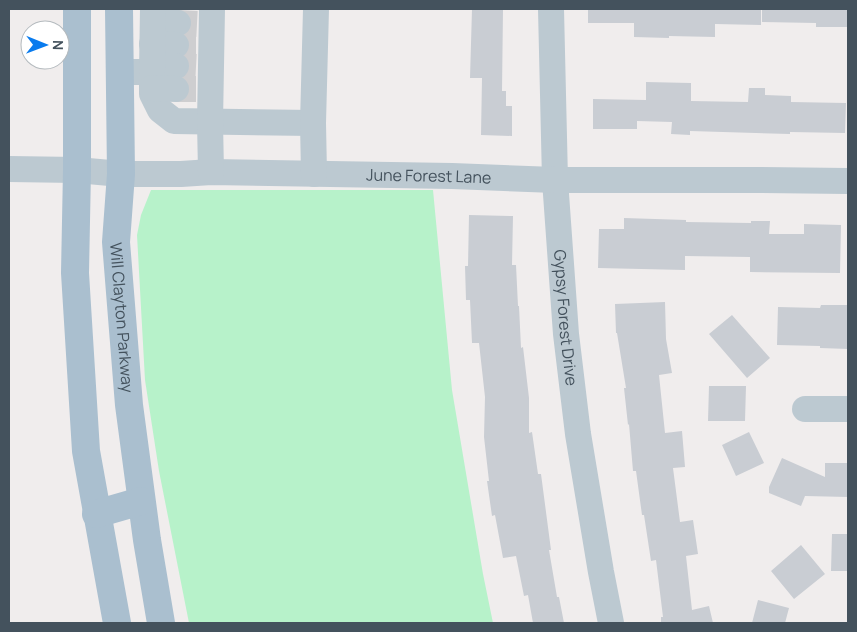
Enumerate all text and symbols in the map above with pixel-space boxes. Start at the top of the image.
north arrow [20,20,70,70]
text: N [49,40,68,50]
street label: June Forest Lane [366,164,492,189]
street label: Will Clayton Parkway [105,242,139,394]
street label: Gypsy Forest Drive [549,249,583,387]

